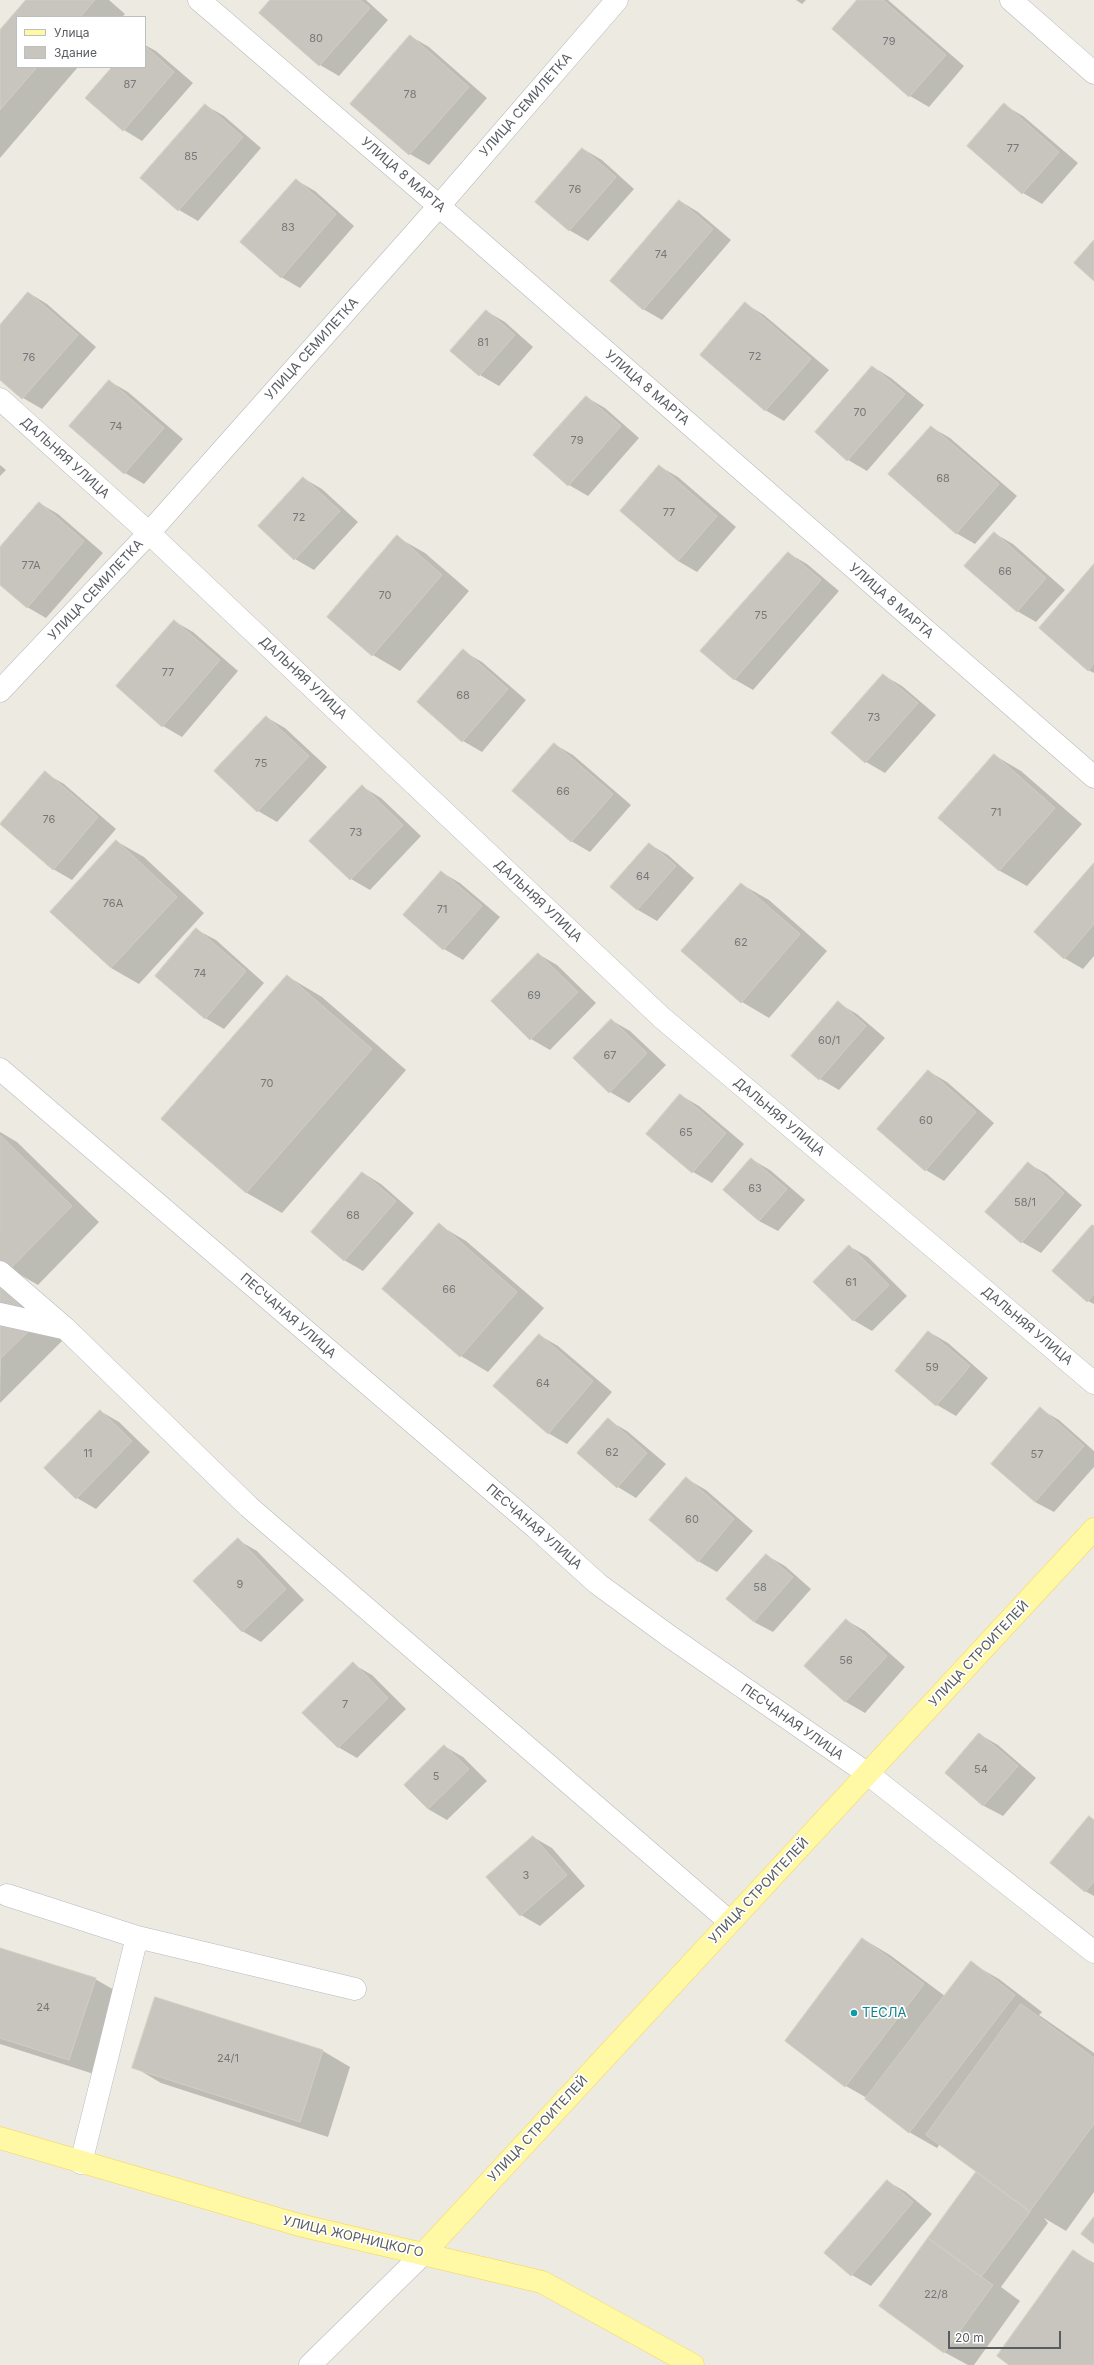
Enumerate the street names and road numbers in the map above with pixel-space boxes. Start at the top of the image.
street label: УЛИЦА СЕМИЛЕТКА [477,50,575,160]
street label: УЛИЦА 8 МАРТА [358,134,448,216]
street label: УЛИЦА СЕМИЛЕТКА [262,295,362,403]
street label: УЛИЦА 8 МАРТА [602,347,692,429]
street label: ДАЛЬНЯЯ УЛИЦА [17,414,113,502]
street label: УЛИЦА СЕМИЛЕТКА [45,536,147,644]
street label: УЛИЦА 8 МАРТА [846,560,936,642]
street label: ДАЛЬНЯЯ УЛИЦА [256,633,350,723]
street label: ДАЛЬНЯЯ УЛИЦА [491,856,585,946]
street label: ДАЛЬНЯЯ УЛИЦА [730,1074,828,1160]
street label: ПЕСЧАНАЯ УЛИЦА [237,1270,339,1362]
street label: ДАЛЬНЯЯ УЛИЦА [978,1283,1076,1369]
street label: ПЕСЧАНАЯ УЛИЦА [483,1481,585,1573]
street label: УЛИЦА СТРОИТЕЛЕЙ [926,1598,1032,1710]
street label: ПЕСЧАНАЯ УЛИЦА [738,1681,846,1763]
street label: УЛИЦА СТРОИТЕЛЕЙ [706,1835,812,1947]
street label: УЛИЦА СТРОИТЕЛЕЙ [485,2073,591,2185]
street label: УЛИЦА ЖОРНИЦКОГО [281,2213,425,2261]

